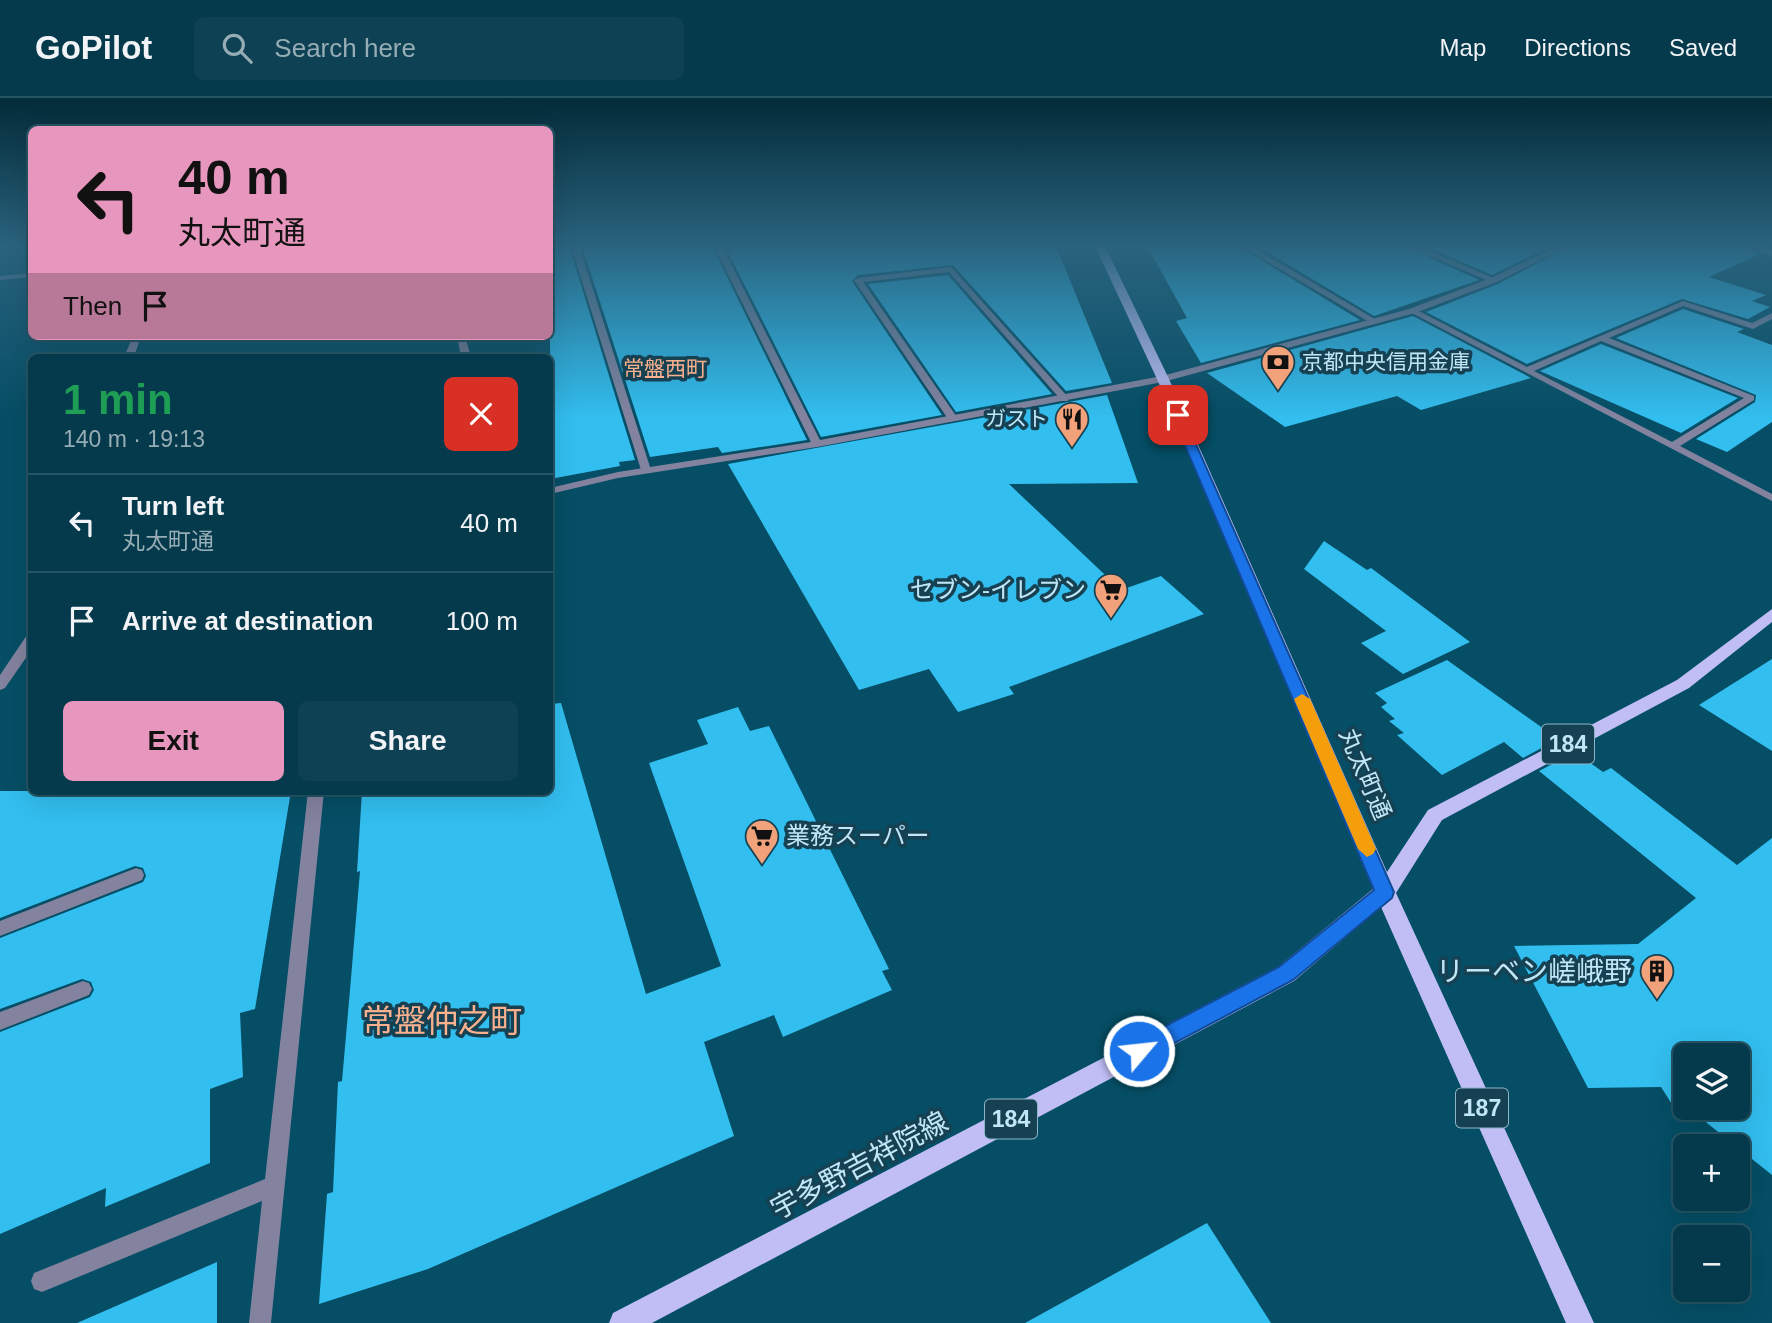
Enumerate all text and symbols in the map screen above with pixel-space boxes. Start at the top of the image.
search box [194,17,684,80]
text: GoPilot [35,29,152,66]
icon: search [218,29,256,67]
text: Search here [274,33,416,63]
text: Map [1440,34,1486,61]
text: Directions [1524,34,1631,61]
text: Saved [1669,34,1737,61]
text: 40 m [178,150,290,204]
icon: left [63,154,154,245]
text: 丸太町通 [178,215,306,251]
icon: arrive [136,287,174,325]
text: Then [63,291,122,321]
bank icon: 京都中央信用金庫 [1259,343,1297,392]
place label: 京都中央信用金庫 [1302,350,1470,373]
district label: 常盤西町 [623,357,707,380]
text: 1 min [63,376,173,423]
button: close [444,377,518,451]
pin [1148,385,1208,445]
icon: arrive [1159,396,1197,434]
restaurant icon: ガスト [1053,400,1091,449]
place label: ガスト [985,407,1048,430]
text: 140 m · 19:13 [63,426,205,452]
text: Turn left [122,491,224,521]
icon: left [63,504,101,542]
text: 40 m [460,508,518,538]
text: 丸太町通 [122,528,214,554]
supermarket icon: セブン-イレブン [1092,571,1130,620]
place label: セブン-イレブン [910,576,1086,603]
icon: arrive [63,602,101,640]
text: Arrive at destination [122,606,373,636]
text: 100 m [446,606,518,636]
button: Exit [63,701,284,781]
button: Share [298,701,518,781]
street label: 丸太町通 [1334,724,1397,823]
road number: 184 [1542,724,1594,764]
supermarket icon: 業務スーパー [743,817,781,866]
place label: 業務スーパー [786,822,930,849]
building icon: リーベン嵯峨野 [1638,952,1676,1001]
place label: リーベン嵯峨野 [1436,956,1632,987]
district label: 常盤仲之町 [362,1003,522,1039]
position arrow [1102,1014,1176,1088]
map controls [1673,1043,1750,1302]
button: layers [1673,1043,1750,1120]
road number: 187 [1456,1088,1508,1128]
road number: 184 [985,1100,1037,1138]
street label: 宇多野吉祥院線 [765,1106,953,1225]
button: + [1673,1134,1750,1211]
button: − [1673,1225,1750,1302]

